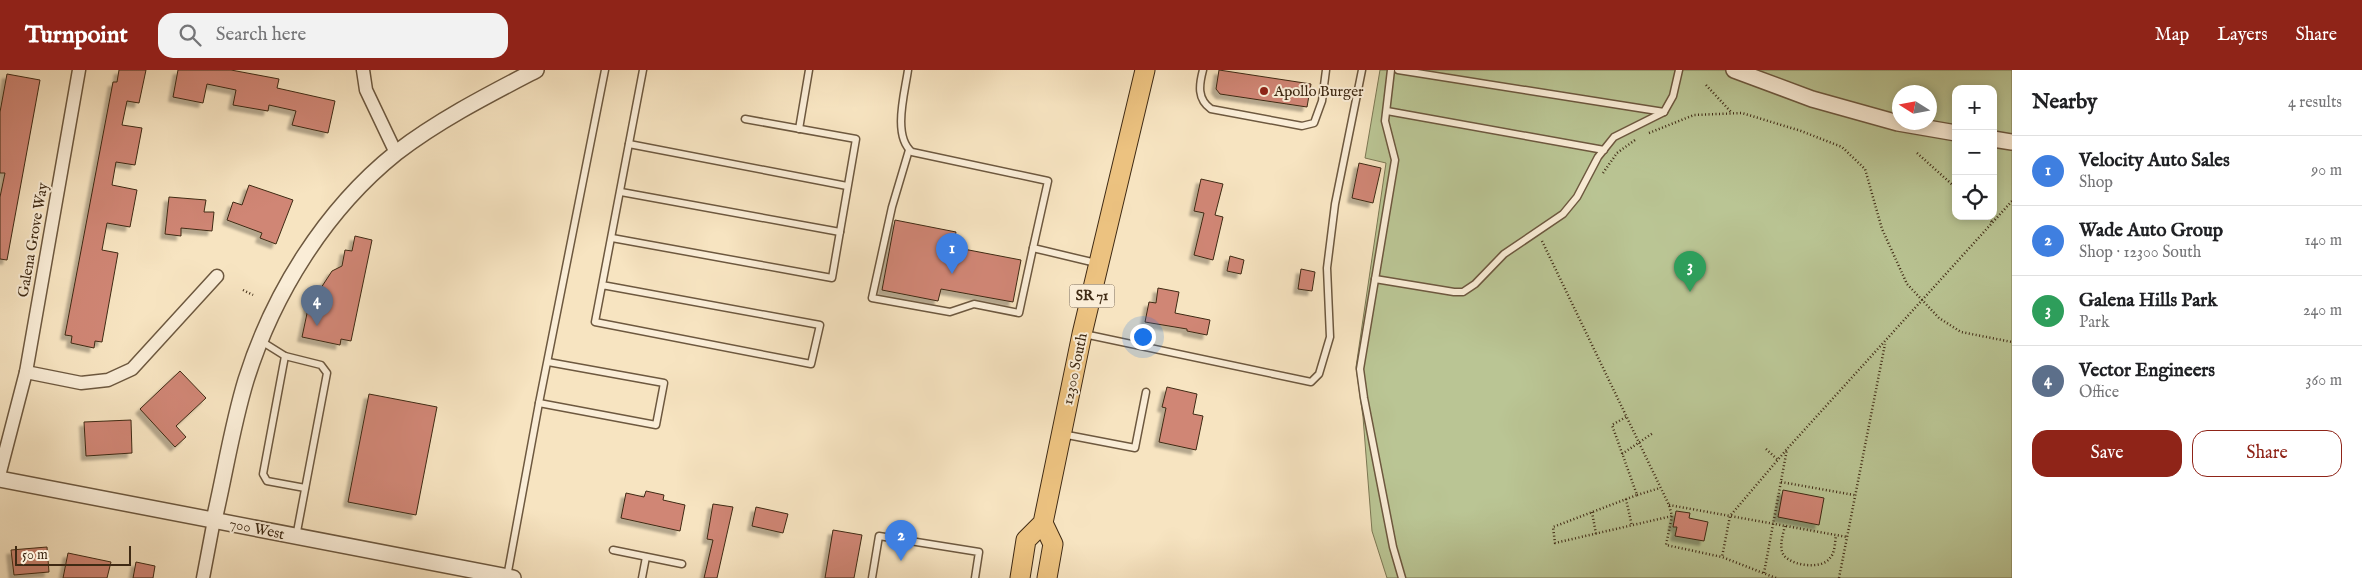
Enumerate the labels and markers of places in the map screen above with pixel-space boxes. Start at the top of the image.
place label: Apollo Burger [1273,82,1364,101]
marker: Apollo Burger [1258,85,1270,97]
pin: 1 [936,233,968,274]
pin: 3 [1674,251,1706,292]
pin: 4 [301,285,333,326]
pin: 2 [885,520,917,561]

